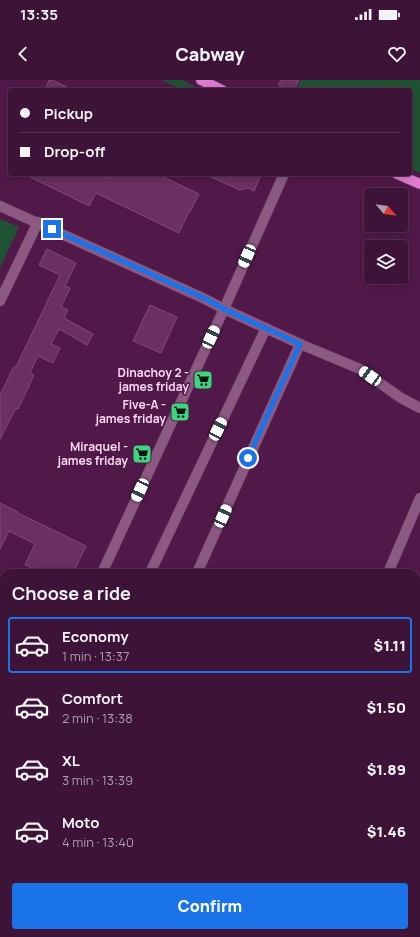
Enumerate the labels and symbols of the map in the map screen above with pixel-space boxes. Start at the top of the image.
north arrow [364,188,408,232]
route end [43,220,61,238]
car [237,243,257,269]
car [200,324,222,350]
place label: Dinachoy 2 - james friday [117,364,189,395]
car [357,364,383,388]
supermarket icon: Dinachoy 2 - james friday [192,369,214,391]
place label: Five-A - james friday [94,396,166,427]
supermarket icon: Five-A - james friday [169,401,191,423]
car [207,416,229,442]
place label: Miraquel - james friday [56,438,128,469]
supermarket icon: Miraquel - james friday [131,443,153,465]
route start [239,449,257,467]
car [129,477,151,503]
car [213,503,233,529]

